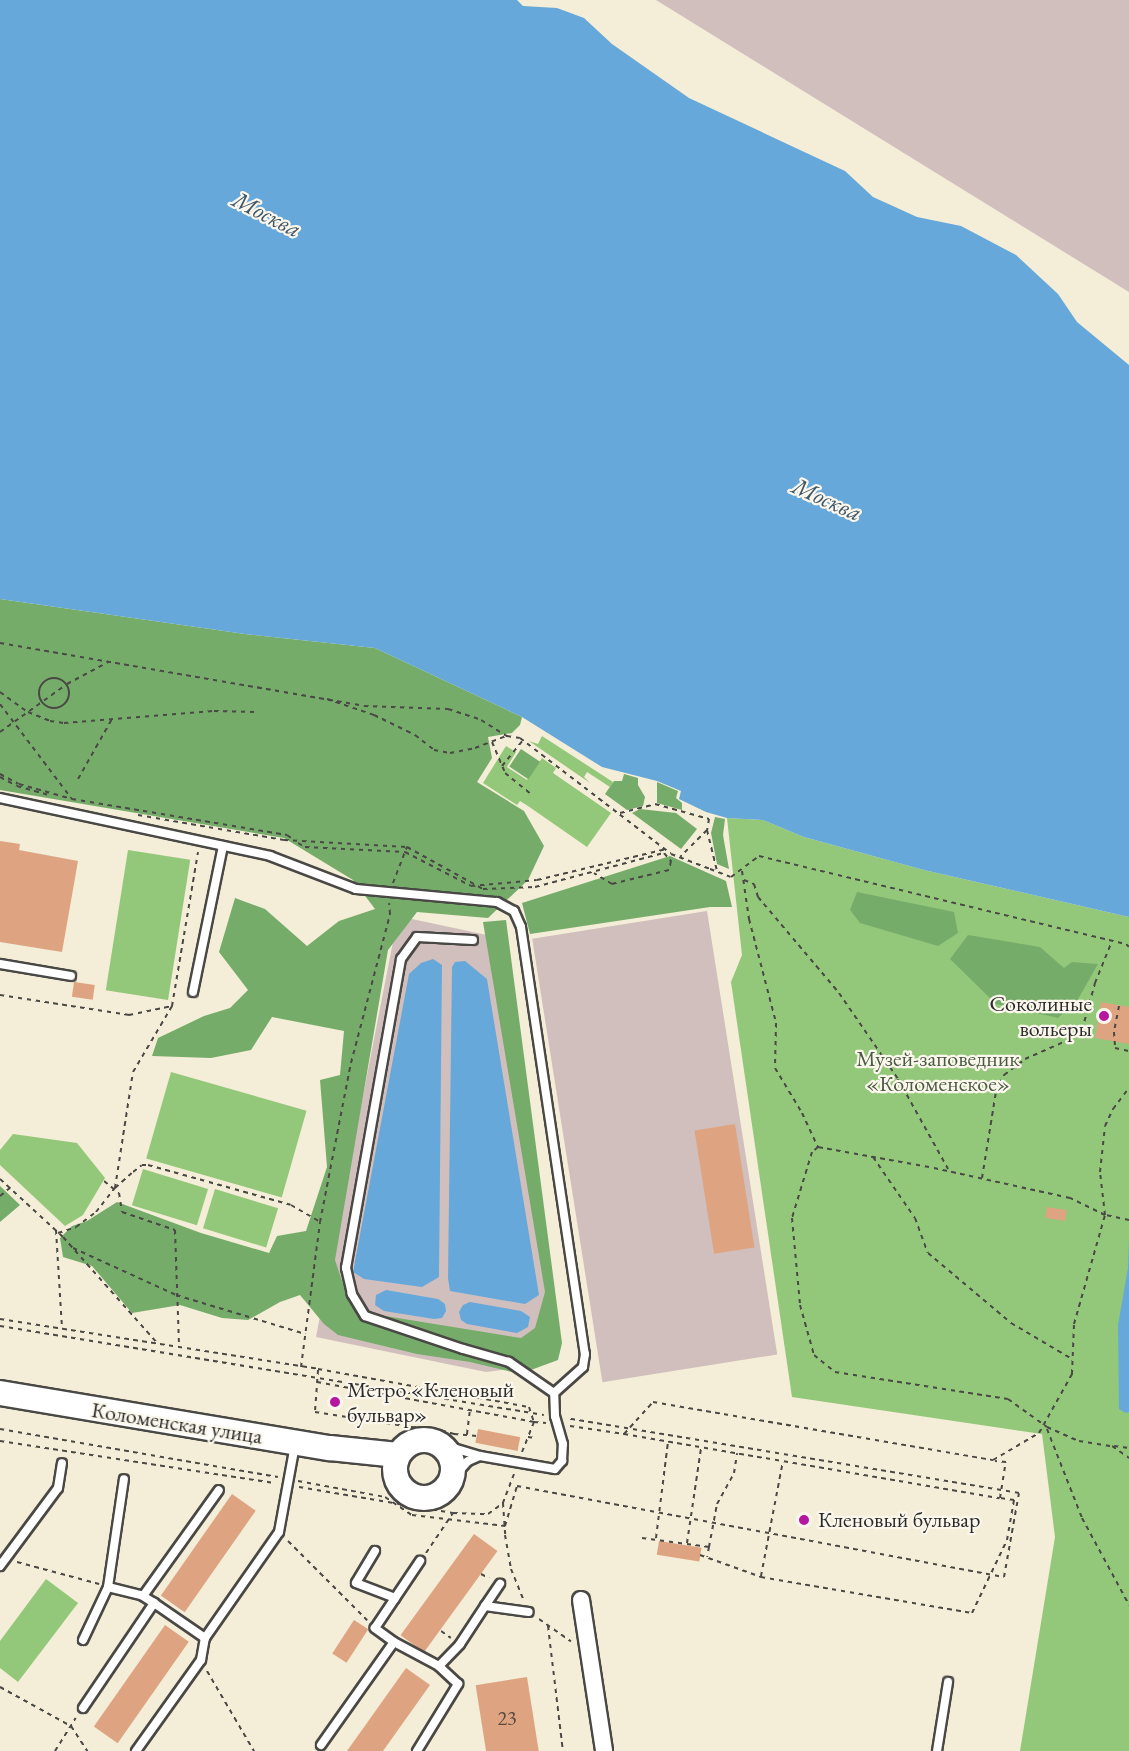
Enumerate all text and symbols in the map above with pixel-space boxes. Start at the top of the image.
water label: Москва [228,185,306,243]
water label: Москва [788,471,866,527]
place label: Соколиные вольеры [989,990,1092,1042]
marker: Соколиные вольеры [1097,1009,1111,1023]
park label: Музей-заповедник «Коломенское» [856,1045,1020,1096]
place label: Метро «Кленовый бульвар» [347,1376,514,1428]
marker: Метро «Кленовый бульвар» [328,1395,342,1409]
street label: Коломенская улица [90,1396,264,1450]
place label: Кленовый бульвар [818,1507,980,1533]
marker: Кленовый бульвар [795,1511,813,1529]
house number: 23 [497,1706,517,1730]

